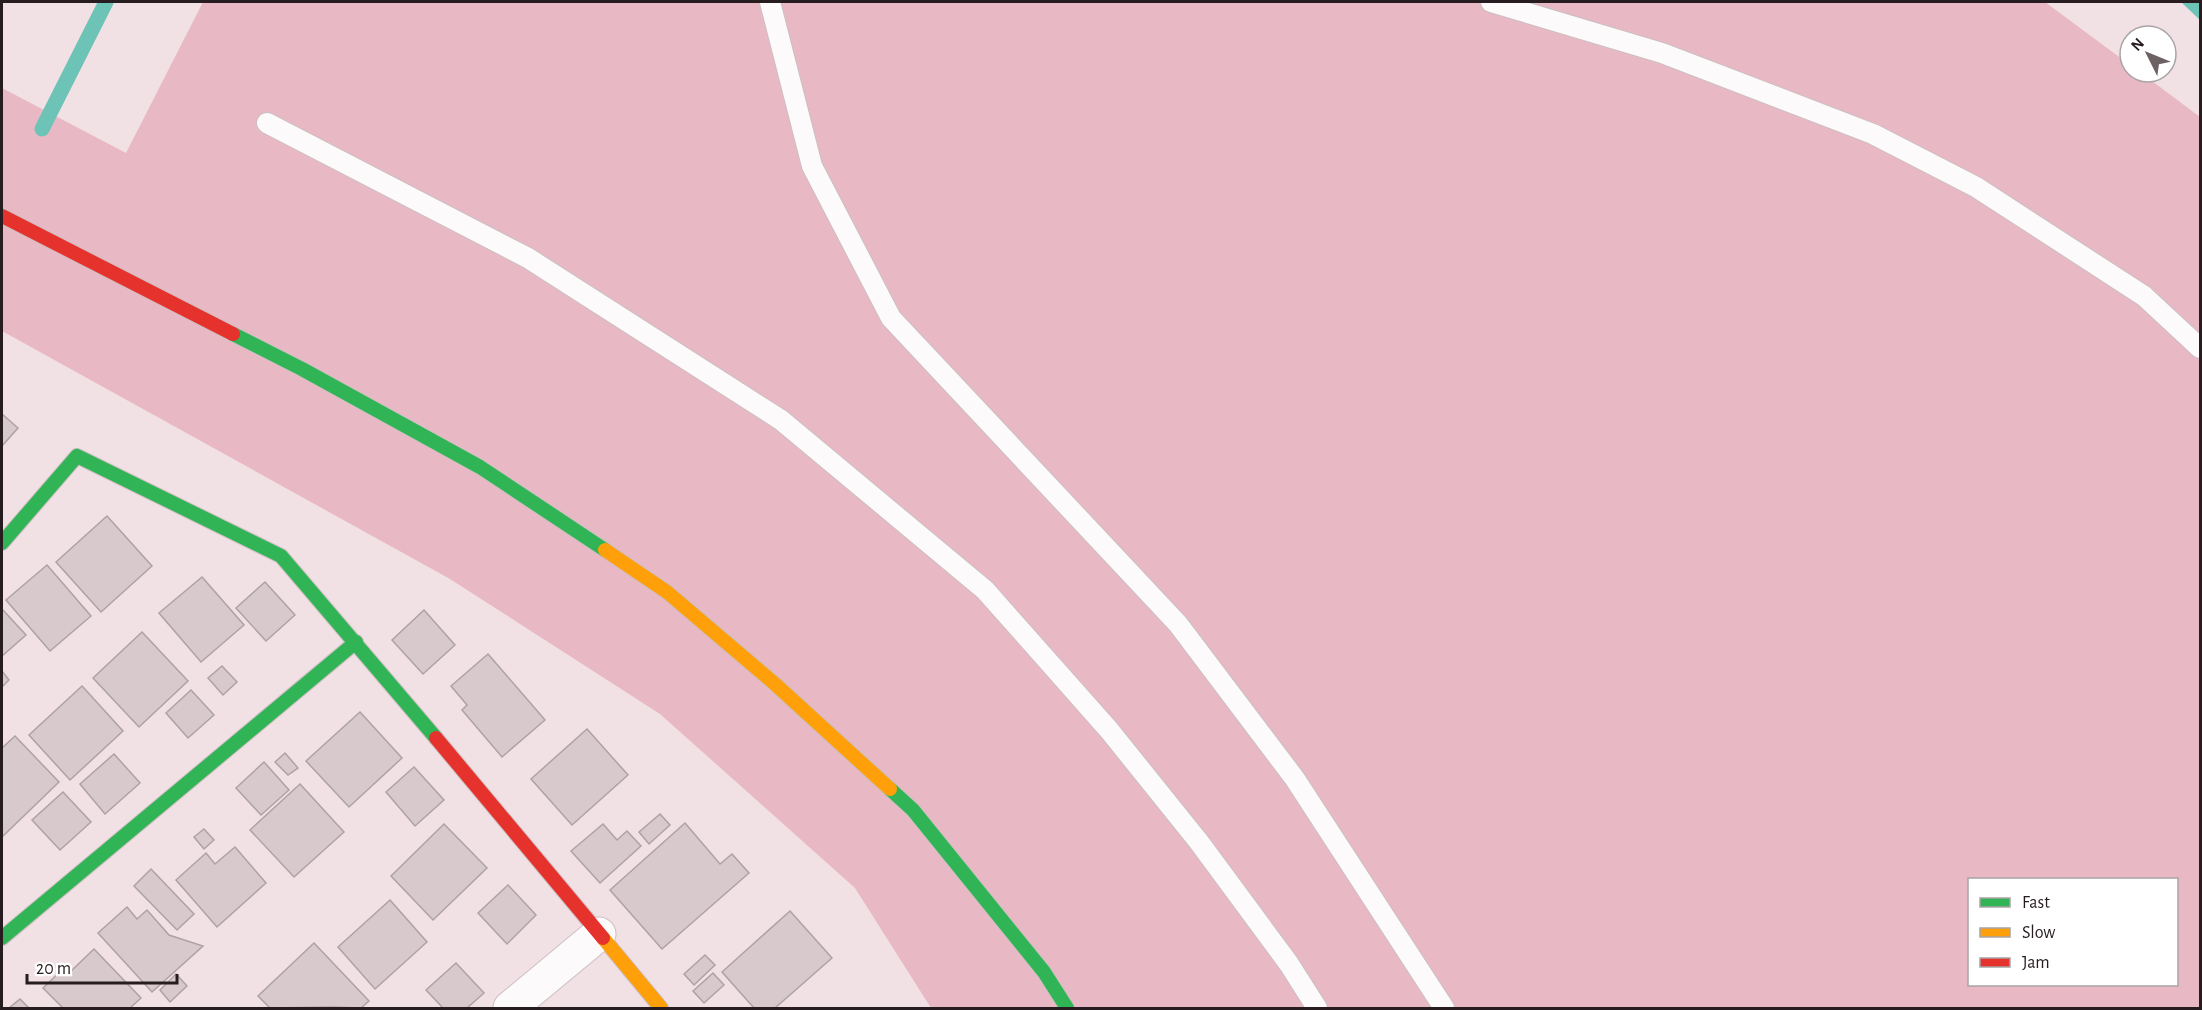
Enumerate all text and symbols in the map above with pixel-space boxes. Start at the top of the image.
north arrow [2118,24,2178,84]
text: N [2128,35,2147,54]
legend [1968,878,2178,986]
text: Fast [2022,894,2050,912]
text: Slow [2022,924,2055,942]
scale bar [27,947,177,985]
text: Jam [2022,954,2050,972]
text: 20 m [36,960,71,978]

